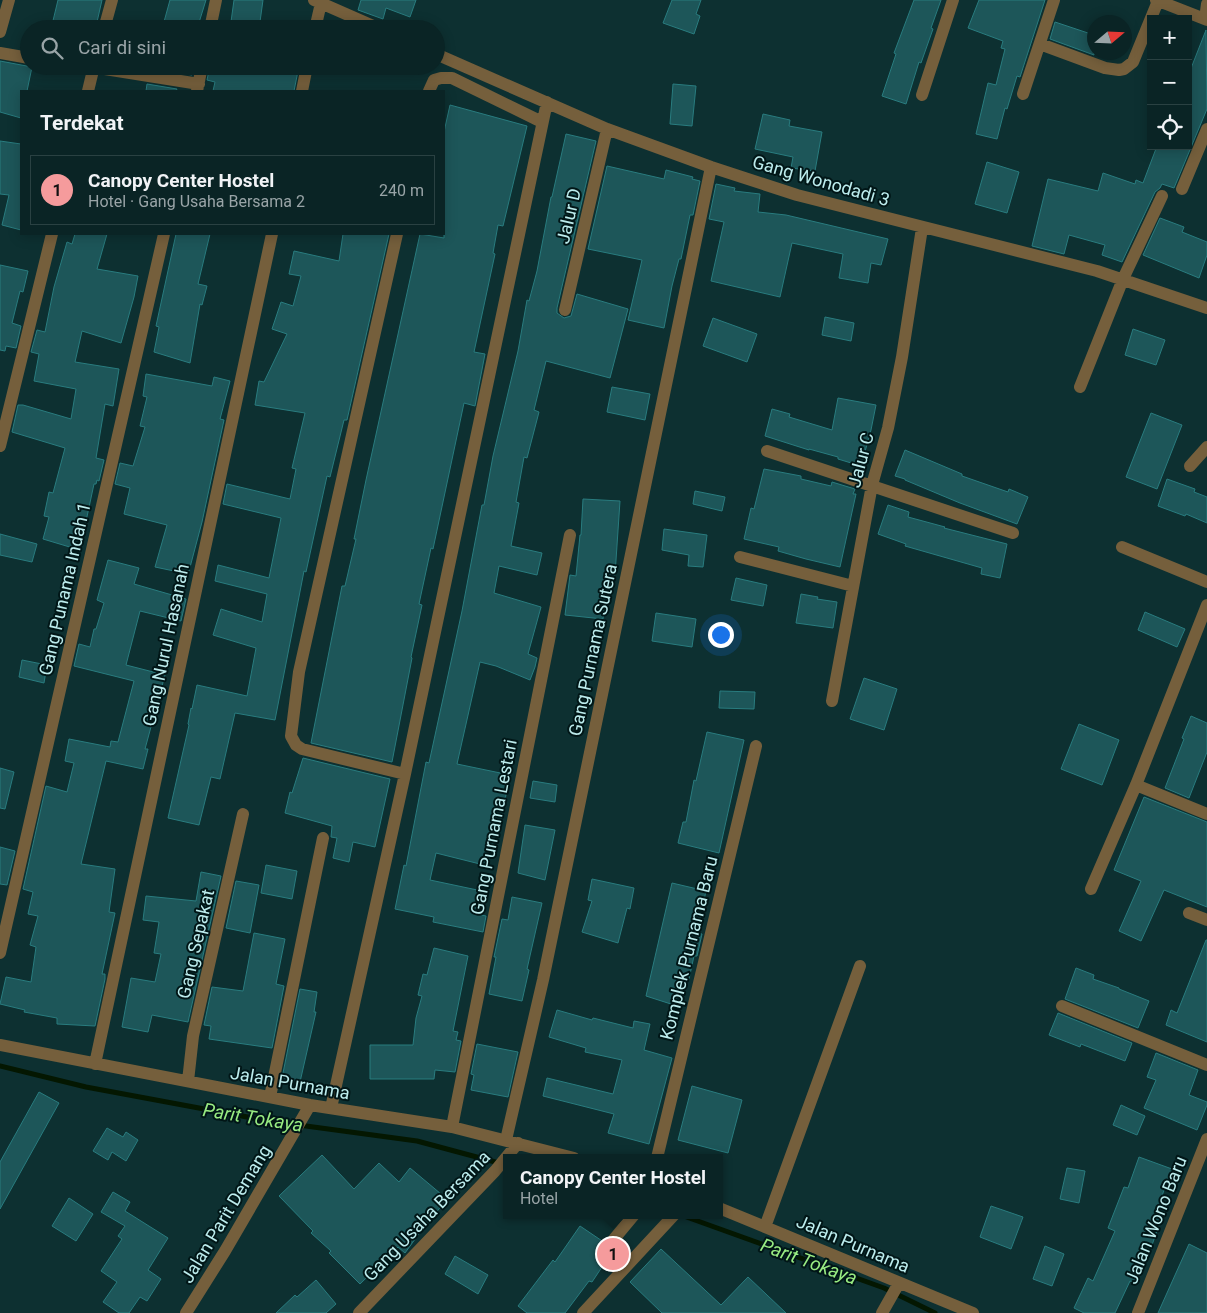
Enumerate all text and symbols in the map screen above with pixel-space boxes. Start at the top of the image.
north arrow [1087,15,1132,60]
map controls [1147,15,1192,150]
button: + [1147,15,1192,60]
search box [20,20,445,75]
icon: search [38,34,66,62]
text: Cari di sini [78,36,166,59]
button: − [1147,60,1192,105]
button: locate [1147,105,1192,150]
text: Terdekat [40,111,124,135]
street label: Gang Wonodadi 3 [750,151,892,210]
text: Canopy Center Hostel [88,169,274,192]
text: 1 [52,181,62,200]
text: 240 m [379,181,424,200]
street label: Jalur D [552,186,585,246]
text: Hotel · Gang Usaha Bersama 2 [88,192,305,211]
street label: Jalur C [843,430,878,490]
street label: Gang Punama Indah 1 [34,500,95,677]
street label: Gang Nurul Hasanah [138,562,193,728]
street label: Gang Purnama Sutera [564,562,621,738]
your location [708,622,734,648]
street label: Gang Purnama Lestari [466,737,521,916]
street label: Komplek Purnama Baru [655,854,722,1042]
street label: Gang Sepakat [173,887,218,1001]
street label: Jalan Purnama [229,1062,351,1103]
water label: Parit Tokaya [201,1098,305,1137]
street label: Jalan Parit Demang [176,1141,275,1287]
street label: Gang Usaha Bersama [359,1146,494,1285]
street label: Jalan Wono Baru [1120,1153,1191,1287]
popup [503,1154,723,1219]
text: Canopy Center Hostel [520,1166,706,1189]
text: Hotel [520,1189,558,1208]
street label: Jalan Purnama [793,1210,913,1277]
water label: Parit Tokaya [757,1233,860,1290]
pin: 1 [597,1235,629,1273]

